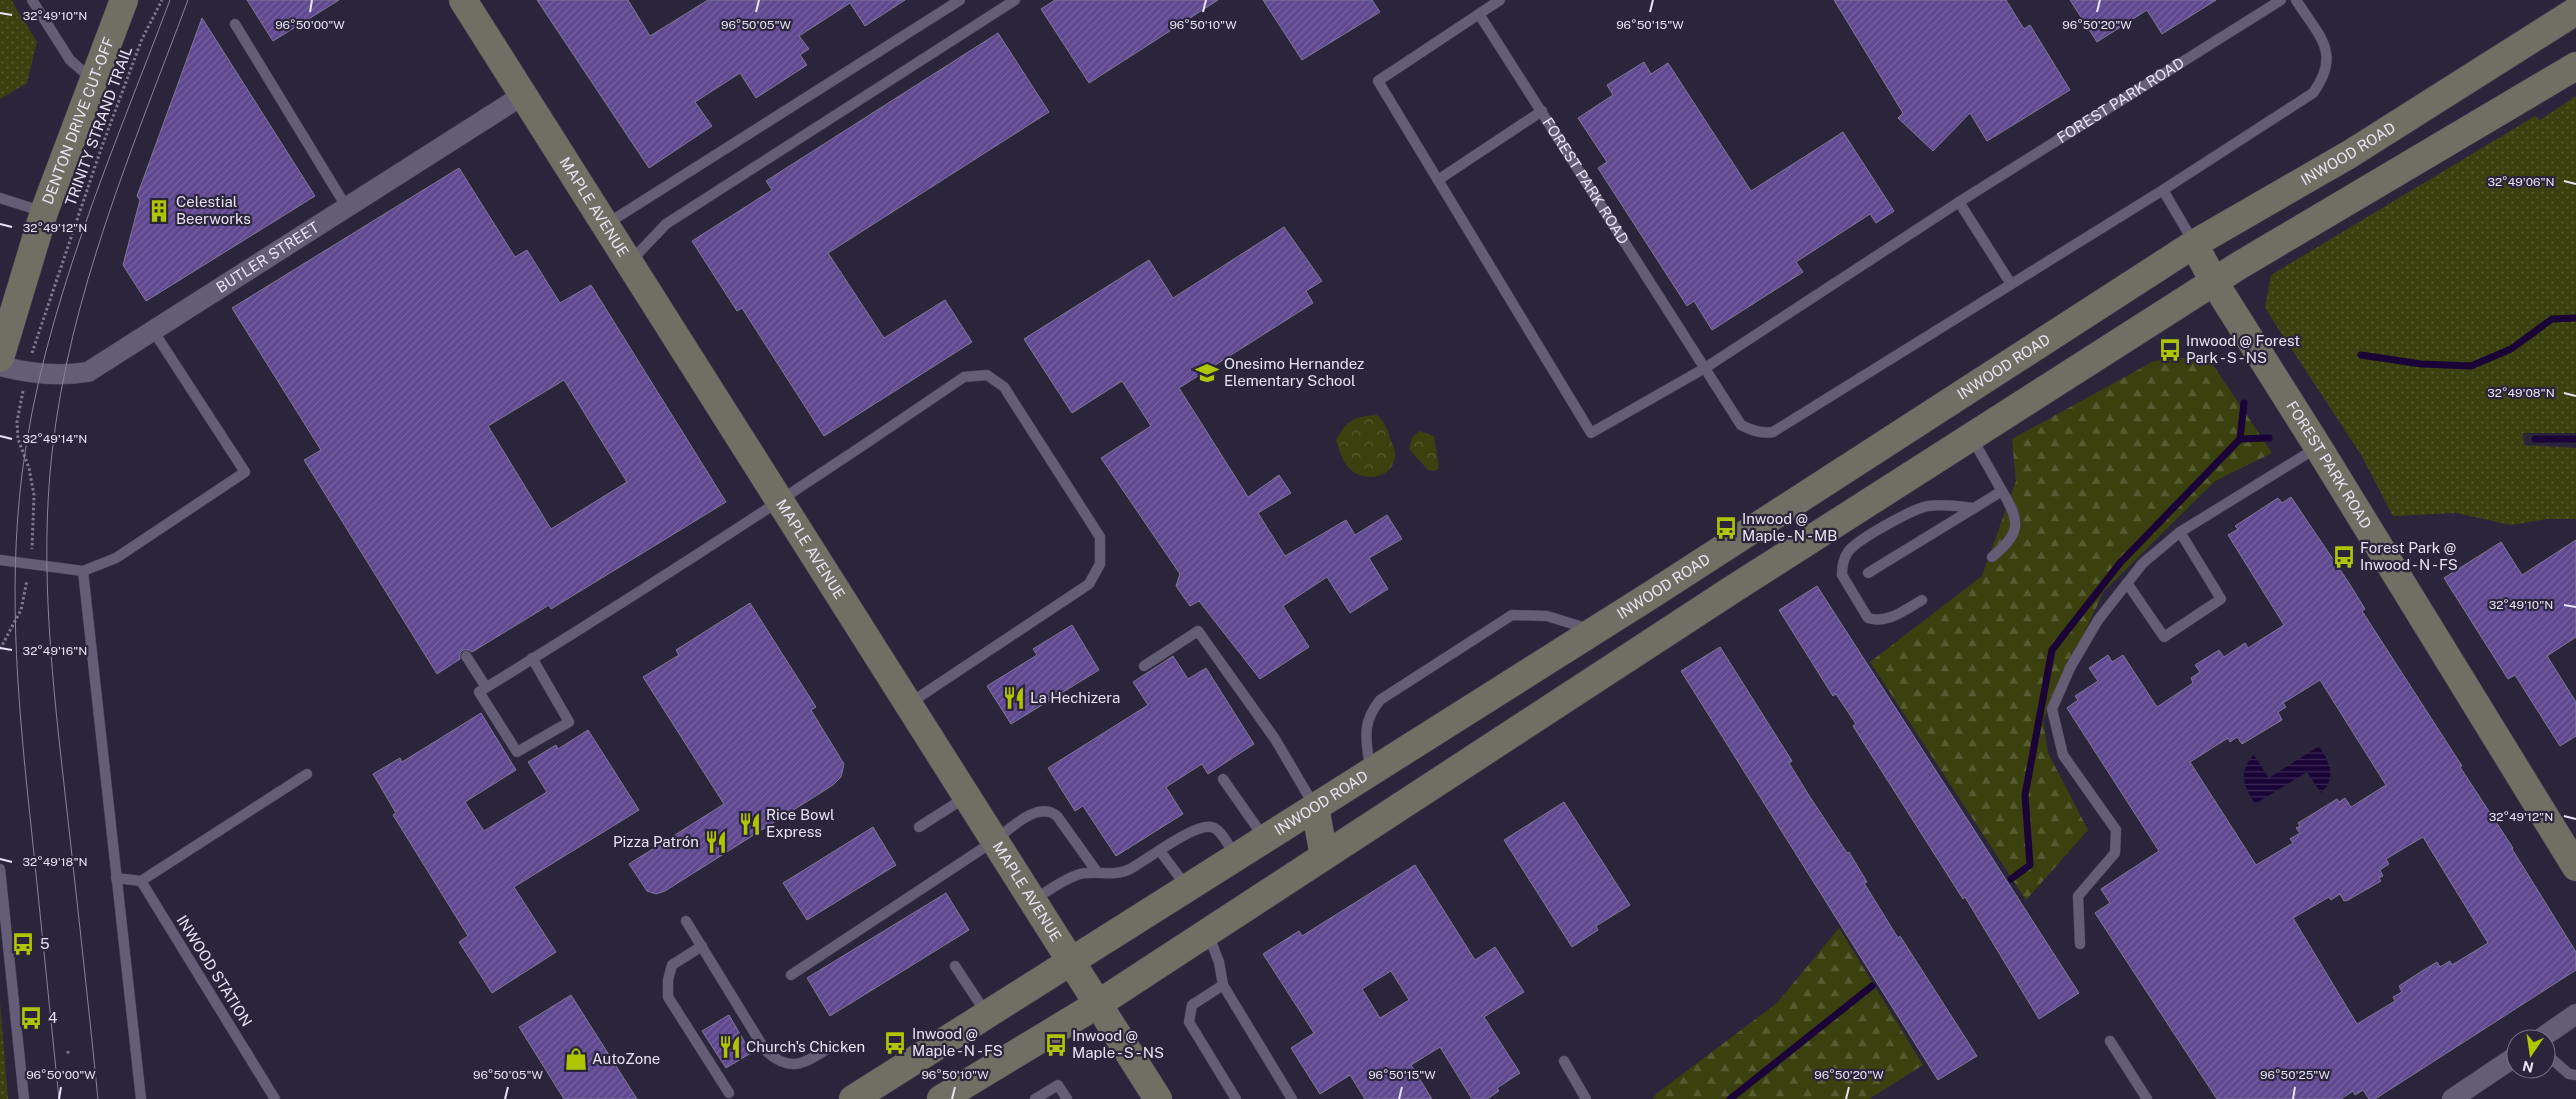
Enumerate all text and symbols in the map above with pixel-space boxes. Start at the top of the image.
text: 32°49'10"N [23,9,87,23]
text: 96°50'00"W [275,18,345,32]
text: 96°50'05"W [721,18,792,32]
text: 96°50'10"W [1169,18,1237,32]
text: 96°50'15"W [1616,18,1684,32]
text: 96°50'20"W [2062,18,2132,32]
street label: DENTON DRIVE CUT-OFF [39,35,117,206]
street label: TRINITY STRAND TRAIL [62,44,135,208]
street label: FOREST PARK ROAD [2054,54,2187,146]
street label: FOREST PARK ROAD [1539,114,1632,247]
street label: INWOOD ROAD [2298,119,2398,188]
street label: MAPLE AVENUE [557,154,632,260]
text: 32°49'06"N [2487,175,2555,189]
place label: Celestial Beerworks [176,193,251,227]
building icon: Celestial Beerworks [146,198,172,224]
street label: BUTLER STREET [213,218,322,296]
text: 32°49'12"N [23,221,87,235]
street label: INWOOD ROAD [1954,330,2053,403]
place label: Inwood @ Forest Park - S - NS [2186,332,2300,366]
bus stop icon: Inwood @ Forest Park - S - NS [2157,337,2183,363]
place label: Onesimo Hernandez Elementary School [1224,355,1364,389]
school or university icon: Onesimo Hernandez Elementary School [1194,360,1220,386]
text: 32°49'08"N [2487,386,2555,400]
street label: FOREST PARK ROAD [2283,398,2375,532]
text: 32°49'14"N [23,432,87,446]
street label: MAPLE AVENUE [773,496,849,602]
place label: Inwood @ Maple - N - MB [1742,510,1837,544]
bus stop icon: Inwood @ Maple - N - MB [1713,515,1739,541]
place label: Forest Park @ Inwood - N - FS [2360,539,2458,573]
bus stop icon: Forest Park @ Inwood - N - FS [2331,544,2357,570]
street label: INWOOD ROAD [1614,550,1713,622]
text: 32°49'10"N [2489,598,2553,612]
text: 32°49'16"N [23,644,87,658]
restaurant icon: La Hechizera [1001,685,1027,711]
place label: La Hechizera [1030,689,1120,706]
street label: INWOOD ROAD [1271,767,1371,839]
place label: Rice Bowl Express [766,806,835,840]
text: 32°49'12"N [2489,810,2553,824]
restaurant icon: Rice Bowl Express [737,811,763,837]
restaurant icon: Pizza Patrón [703,829,729,855]
place label: Pizza Patrón [613,833,699,850]
street label: MAPLE AVENUE [989,838,1065,944]
text: 32°49'18"N [22,855,88,869]
street label: INWOOD STATION [173,912,256,1029]
bus stop icon: 5 [10,931,36,957]
place label: 5 [40,935,50,952]
bus stop icon: 4 [18,1005,44,1031]
place label: 4 [48,1009,57,1026]
place label: Inwood @ Maple - N - FS [912,1025,1003,1059]
place label: Inwood @ Maple - S - NS [1072,1027,1164,1061]
north arrow [2506,1029,2556,1079]
bus stop icon: Inwood @ Maple - N - FS [882,1030,908,1056]
bus stop icon: Inwood @ Maple - S - NS [1043,1032,1069,1058]
restaurant icon: Church's Chicken [717,1034,743,1060]
place label: Church's Chicken [746,1038,865,1055]
shop icon: AutoZone [563,1046,589,1072]
place label: AutoZone [592,1050,660,1067]
text: N [2521,1058,2535,1076]
text: 96°50'00"W [26,1068,96,1082]
text: 96°50'05"W [473,1068,544,1082]
text: 96°50'10"W [921,1068,989,1082]
text: 96°50'15"W [1368,1068,1436,1082]
text: 96°50'20"W [1814,1068,1884,1082]
text: 96°50'25"W [2260,1068,2330,1082]

